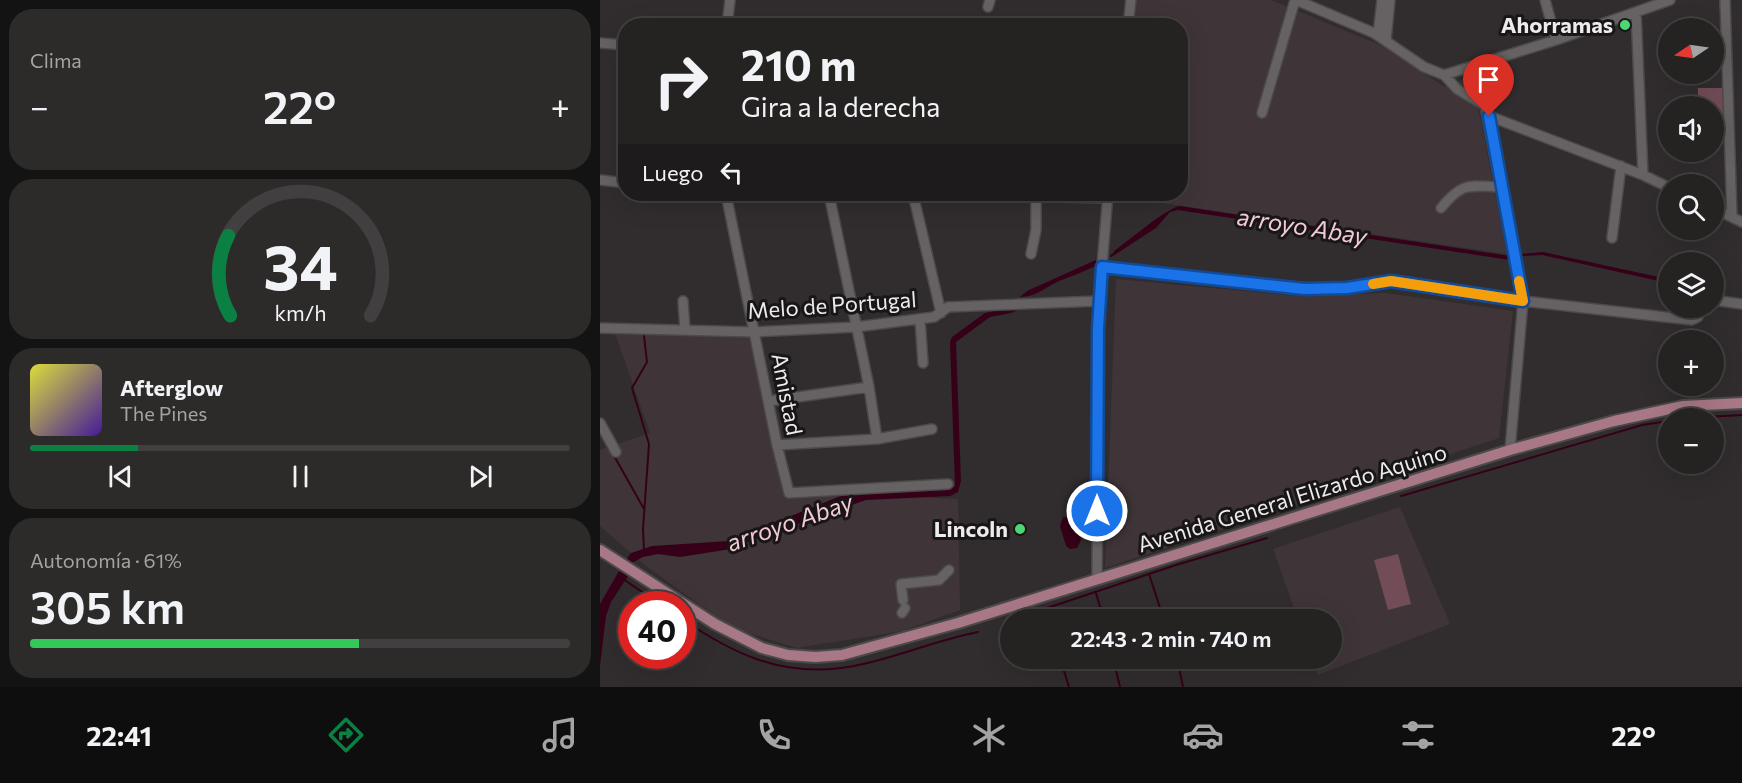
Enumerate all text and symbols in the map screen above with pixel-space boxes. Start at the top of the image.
place label: Ahorramas [1501,11,1613,38]
marker: Ahorramas [1618,18,1632,32]
north arrow [1658,18,1724,84]
map controls [1658,18,1724,474]
text: 210 m [741,38,856,90]
icon: right [642,42,720,120]
text: Clima [30,48,82,72]
pin [1463,54,1514,116]
icon: arrive [1472,63,1505,96]
text: 22° [263,78,336,133]
text: − [30,85,49,126]
text: + [551,85,570,126]
text: Gira a la derecha [741,90,940,123]
button: sound [1658,96,1724,162]
icon: left [715,156,748,189]
text: Luego [642,159,703,186]
button: search [1658,174,1724,240]
water label: arroyo Abay [1235,201,1371,250]
text: 34 [263,227,337,303]
button: layers [1658,252,1724,318]
street label: Melo de Portugal [746,285,918,324]
text: km/h [274,299,326,325]
button: + [1658,330,1724,396]
street label: Amistad [766,350,809,437]
text: Afterglow [120,374,223,401]
text: The Pines [120,401,207,425]
button: − [1658,408,1724,474]
street label: Avenida General Elizardo Aquino [1134,438,1450,557]
icon: previous [104,460,137,493]
icon: pause [284,460,317,493]
icon: next [464,460,497,493]
position arrow [1065,479,1129,543]
water label: arroyo Abay [723,486,858,557]
place label: Lincoln [934,515,1008,542]
marker: Lincoln [1013,522,1027,536]
text: Autonomía · 61% [30,548,182,572]
text: 305 km [30,578,185,633]
speed limit sign: 40 [618,591,696,669]
text: 22:43 · 2 min · 740 m [1071,625,1271,652]
icon: directions [325,714,367,756]
icon: music [539,714,581,756]
icon: phone [753,714,795,756]
icon: climate [968,714,1010,756]
icon: car [1182,714,1224,756]
icon: filters [1397,714,1439,756]
text: 22:41 [86,719,152,752]
text: 22° [1611,719,1656,752]

